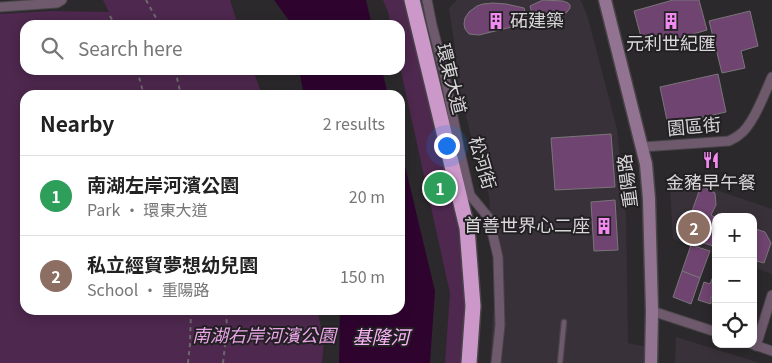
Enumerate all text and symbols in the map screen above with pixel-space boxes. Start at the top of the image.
place label: 砳建築 [510,6,564,32]
building icon: 砳建築 [486,11,506,31]
building icon: 元利世紀匯 [661,11,681,31]
search box [20,20,405,75]
place label: 元利世紀匯 [626,29,716,55]
icon: search [38,34,66,62]
text: Search here [78,34,182,61]
street label: 環東大道 [432,40,474,117]
text: Nearby [40,108,114,138]
street label: 園區街 [666,110,722,140]
text: 2 results [323,111,385,135]
your location [434,133,460,159]
street label: 松河街 [464,133,504,192]
restaurant icon: 金豬早午餐 [701,150,721,170]
street label: 重陽路 [610,153,642,210]
place label: 金豬早午餐 [666,168,756,194]
pin: 1 [424,169,456,207]
text: 南湖左岸河濱公園 [87,170,239,197]
text: 1 [51,184,61,208]
text: 20 m [349,184,385,208]
text: Park · 環東大道 [87,197,208,221]
pin: 2 [678,209,710,247]
place label: 首善世界心二座 [464,211,590,237]
map controls [712,213,757,348]
button: + [712,213,757,258]
building icon: 首善世界心二座 [594,216,614,236]
text: 私立經貿夢想幼兒園 [87,250,258,277]
button: − [712,258,757,303]
text: 2 [51,264,61,288]
text: 150 m [340,264,385,288]
text: School · 重陽路 [87,277,210,301]
button: locate [712,303,757,348]
park label: 南湖右岸河濱公園 [192,321,339,347]
water label: 基隆河 [352,322,413,349]

